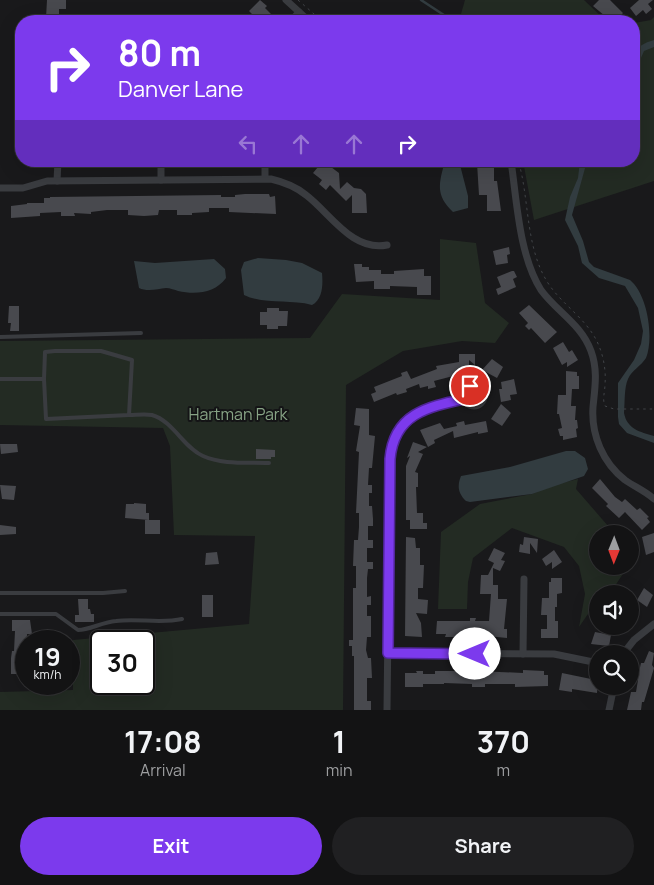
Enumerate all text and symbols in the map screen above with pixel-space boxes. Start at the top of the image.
text: 80 m [118,29,201,77]
icon: right [35,35,100,100]
text: Danver Lane [118,74,243,104]
icon: left [234,130,262,158]
icon: ahead [287,130,315,158]
icon: ahead [340,130,368,158]
icon: right [393,130,421,158]
pin [449,365,491,407]
icon: arrive [456,372,484,400]
park label: Hartman Park [188,403,289,425]
north arrow [589,525,639,575]
map controls [589,525,639,695]
button: sound [589,585,639,635]
position arrow [448,627,500,679]
speed limit sign: 30 [90,630,155,695]
text: 19 [34,639,61,674]
button: search [589,645,639,695]
text: km/h [34,666,61,683]
text: 17:08 [124,721,202,762]
text: 1 [333,721,346,762]
text: 370 [477,721,530,762]
text: Arrival [140,759,186,781]
text: min [326,759,353,781]
text: m [497,759,510,781]
button: Exit [20,817,322,875]
button: Share [332,817,634,875]

